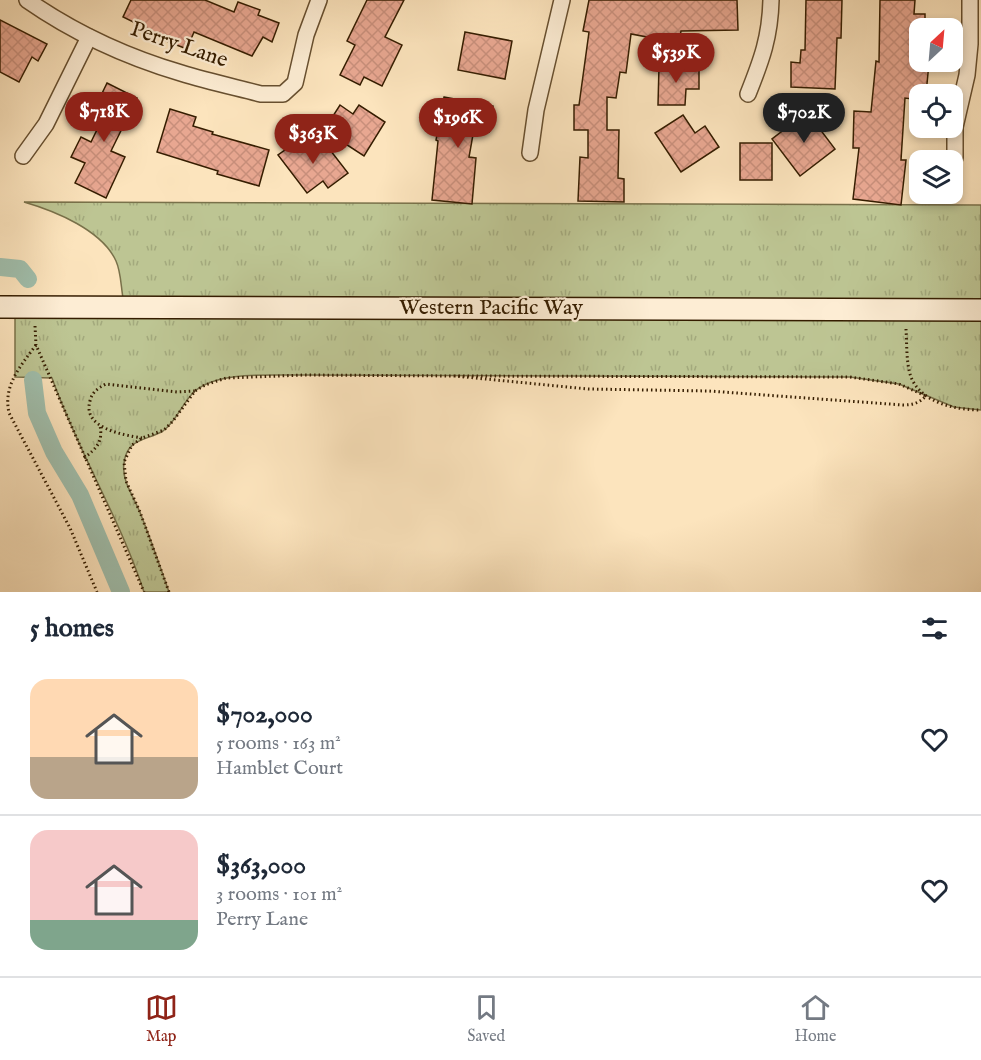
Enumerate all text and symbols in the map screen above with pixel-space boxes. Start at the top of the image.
street label: Perry Lane [127,15,231,75]
north arrow [909,18,963,72]
map controls [909,18,963,204]
pin: $539K [634,33,718,84]
text: $539K [652,40,700,65]
button: locate [909,84,963,138]
pin: $718K [62,92,146,143]
pin: $702K [762,93,846,144]
pin: $196K [416,98,500,149]
text: $718K [79,99,129,124]
text: $702K [777,100,831,125]
text: $196K [433,105,483,130]
pin: $363K [271,114,355,165]
text: $363K [289,121,337,146]
button: layers [909,150,963,204]
street label: Western Pacific Way [399,294,583,322]
text: 5 homes [30,612,114,645]
icon: filters [918,612,951,645]
text: $702,000 [216,698,313,731]
icon: home [78,703,150,775]
icon: heart [918,723,951,756]
text: 5 rooms · 163 m² [216,731,341,756]
text: Hamblet Court [216,756,343,781]
text: $363,000 [216,849,306,882]
icon: home [78,854,150,926]
icon: heart [918,874,951,907]
text: 3 rooms · 101 m² [216,882,342,907]
text: Perry Lane [216,907,308,932]
tab: Map [145,991,178,1047]
tab: Saved [467,991,505,1047]
tab: Home [795,991,836,1047]

